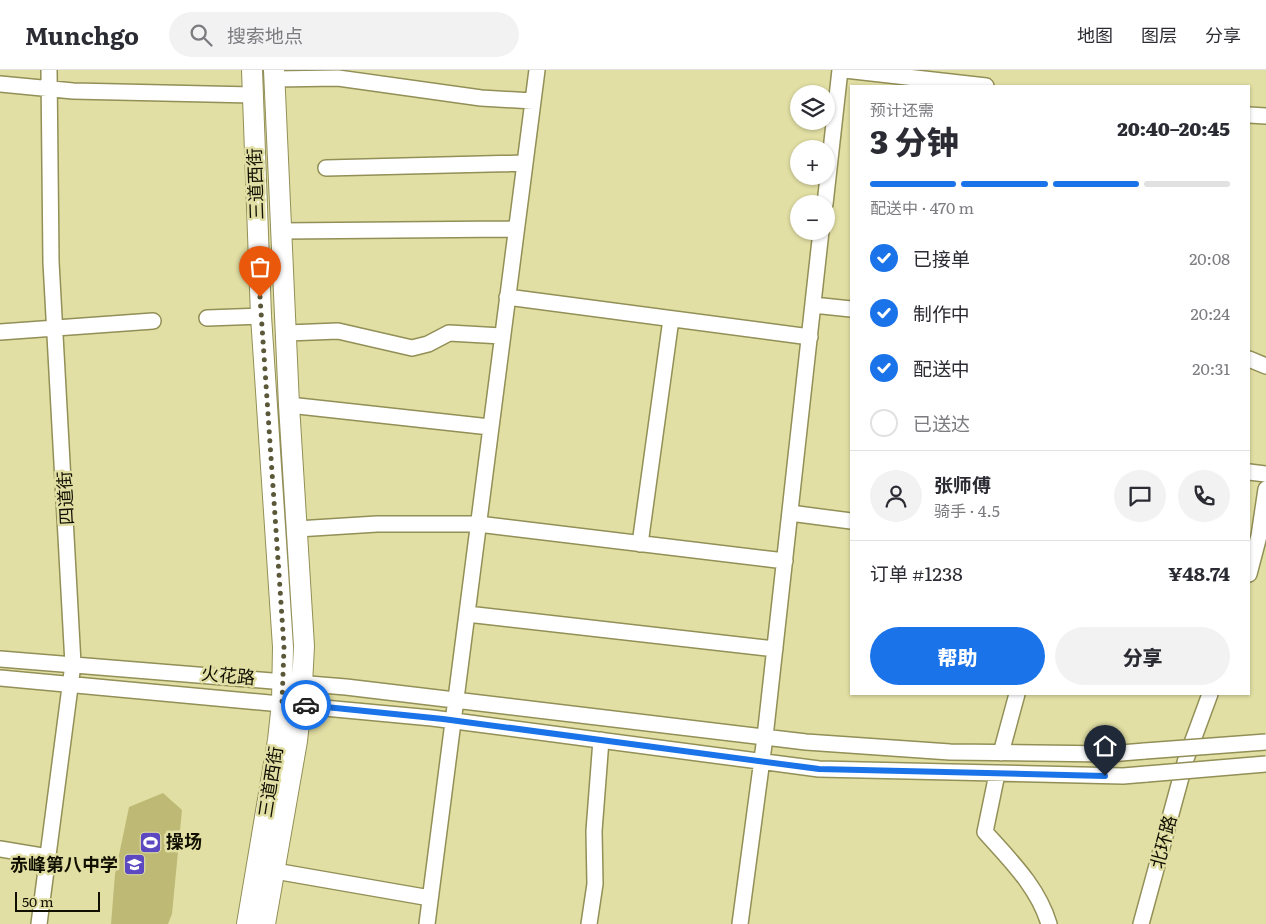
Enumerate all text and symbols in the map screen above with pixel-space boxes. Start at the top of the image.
search box [169,12,519,57]
text: Munchgo [25,17,139,52]
icon: search [187,21,215,49]
text: 搜索地点 [227,21,303,49]
text: 地图 [1077,21,1113,48]
text: 图层 [1141,21,1177,48]
text: 分享 [1205,21,1241,48]
map controls [790,85,835,240]
button: layers [790,85,835,130]
text: 预计还需 [870,97,934,121]
text: 20:40–20:45 [1117,114,1230,142]
text: 3 分钟 [870,116,959,164]
button: + [790,140,835,185]
street label: 三道西街 [240,148,269,221]
button: − [790,195,835,240]
text: 配送中 · 470 m [870,195,974,219]
icon: check [870,244,898,272]
text: 已接单 [913,244,970,272]
pin [239,246,281,297]
text: 20:08 [1189,246,1230,270]
icon: bag [246,253,274,281]
icon: check [870,299,898,327]
text: 制作中 [913,299,970,327]
text: 20:24 [1191,301,1230,325]
icon: check [870,354,898,382]
text: 配送中 [913,354,970,382]
text: 20:31 [1192,356,1230,380]
text: 已送达 [913,409,970,437]
street label: 四道街 [50,470,79,526]
button: person [870,470,922,522]
text: 张师傅 [934,470,991,498]
button: chat [1114,470,1166,522]
button: phone [1178,470,1230,522]
text: 骑手 · 4.5 [934,498,1000,522]
text: 订单 #1238 [870,559,963,587]
text: ¥48.74 [1168,559,1230,587]
button: 帮助 [870,627,1045,685]
button: 分享 [1055,627,1230,685]
street label: 火花路 [200,659,256,690]
courier [281,680,331,730]
icon: car [292,691,320,719]
pin [1084,725,1126,776]
icon: home [1091,732,1119,760]
street label: 三道西街 [251,744,288,819]
street label: 北环路 [1143,812,1183,871]
place label: 操场 [166,827,202,854]
sports icon: 操场 [138,830,162,854]
place label: 赤峰第八中学 [10,850,118,877]
school or university icon: 赤峰第八中学 [122,853,146,877]
scale bar [15,889,100,912]
text: 50 m [22,891,54,911]

